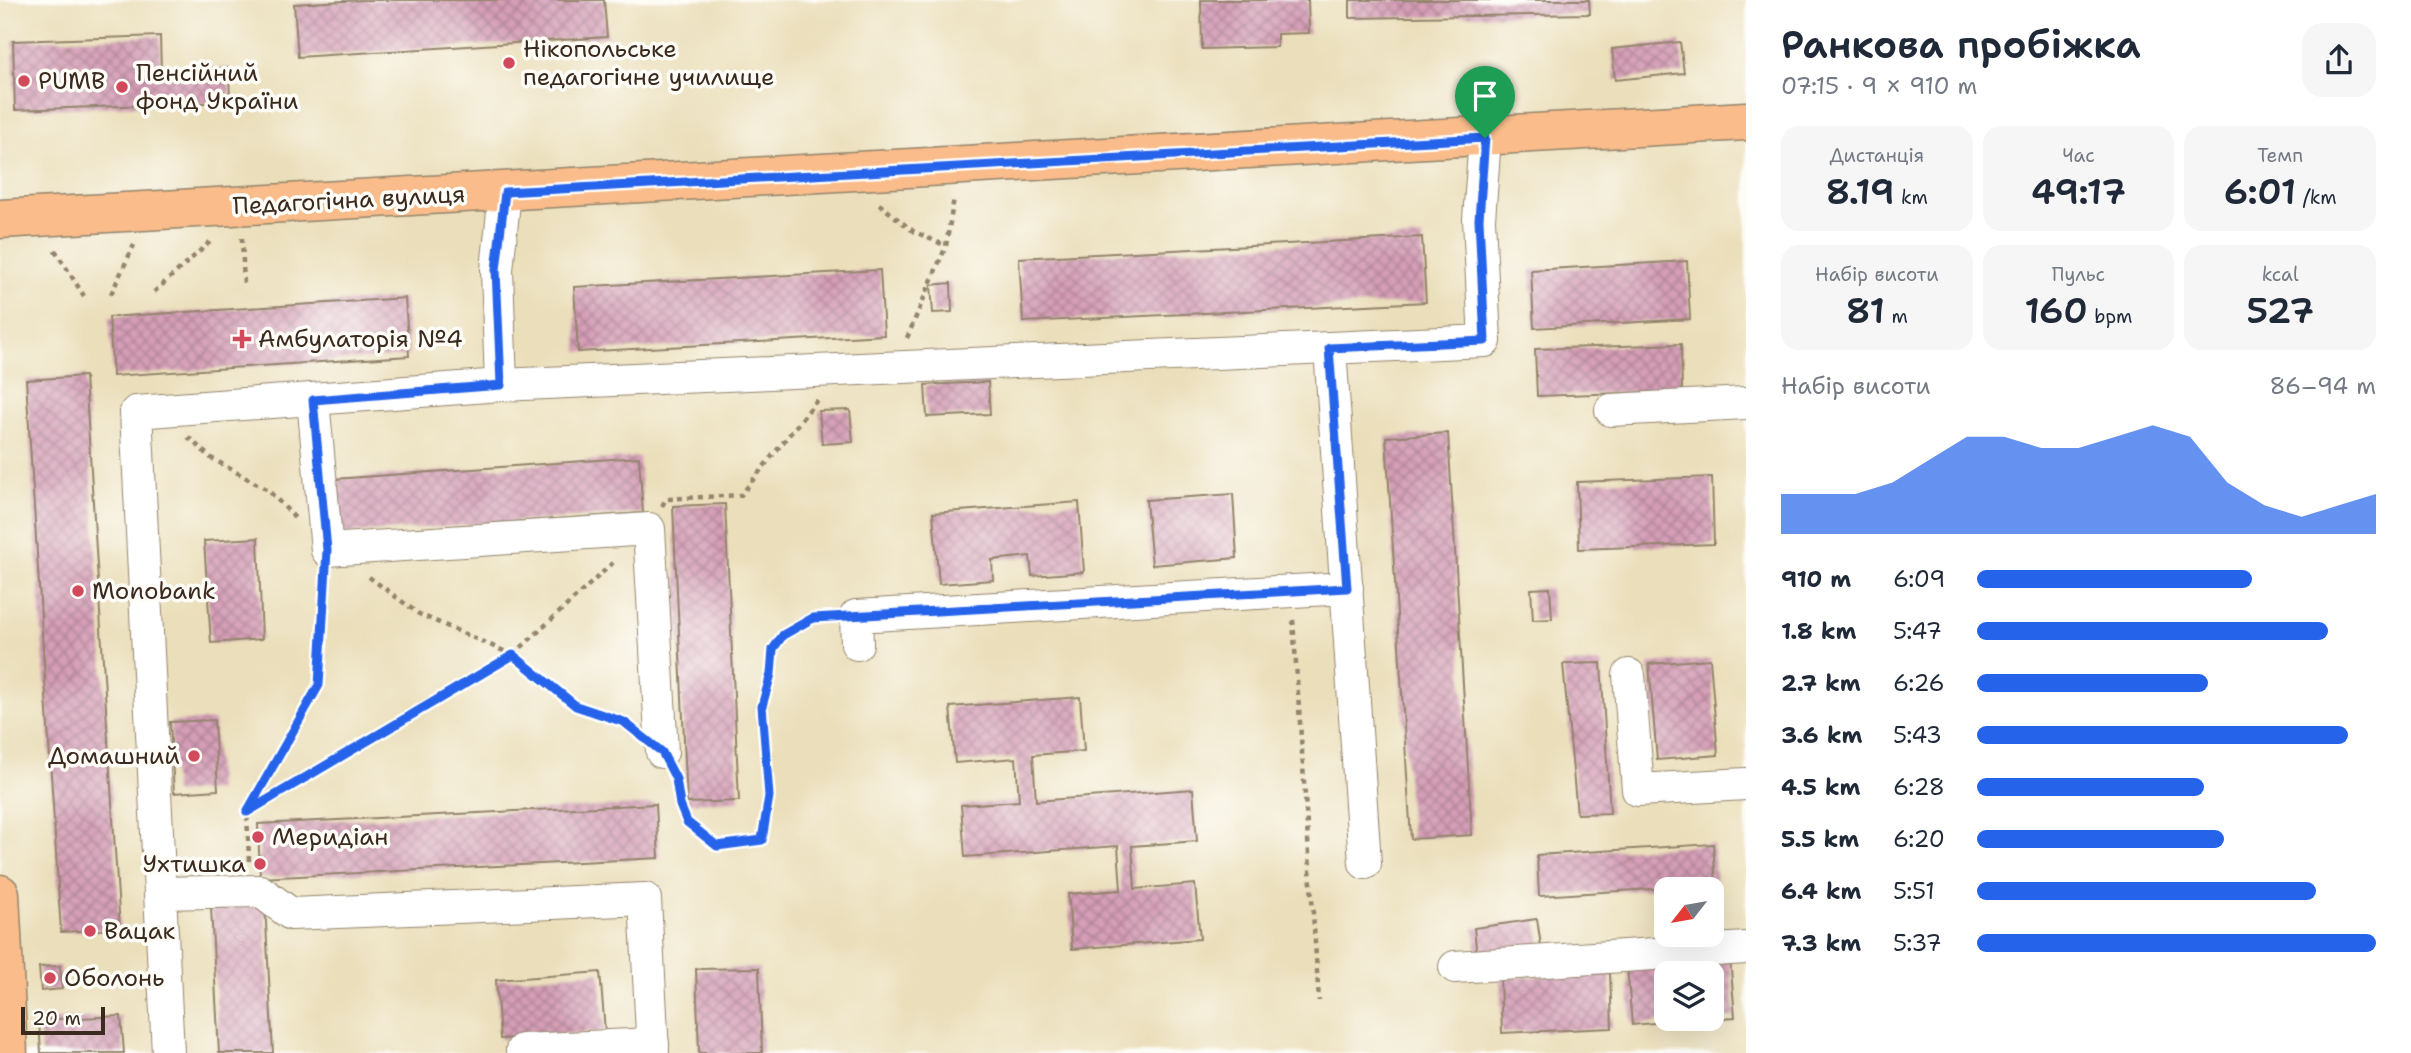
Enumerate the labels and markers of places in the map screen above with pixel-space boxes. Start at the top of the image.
place label: Нікопольське педагогічне училище [523,33,775,93]
marker: Нікопольське педагогічне училище [501,55,517,71]
place label: Пенсійний фонд України [136,57,299,117]
place label: PUMB [38,65,105,97]
pin [1455,66,1515,138]
marker: PUMB [16,73,32,89]
marker: Пенсійний фонд України [114,79,130,95]
place label: Амбулаторія №4 [258,323,463,355]
marker: Амбулаторія №4 [232,329,252,349]
place label: Monobank [92,575,216,607]
marker: Monobank [70,583,86,599]
place label: Домашний [48,740,180,772]
marker: Домашний [186,748,202,764]
place label: Меридіан [272,821,388,853]
marker: Меридіан [250,829,266,845]
place label: Ухтишка [143,848,246,880]
marker: Ухтишка [252,856,268,872]
place label: Вацак [104,915,176,947]
marker: Вацак [82,923,98,939]
place label: Оболонь [64,962,164,994]
marker: Оболонь [42,970,58,986]

